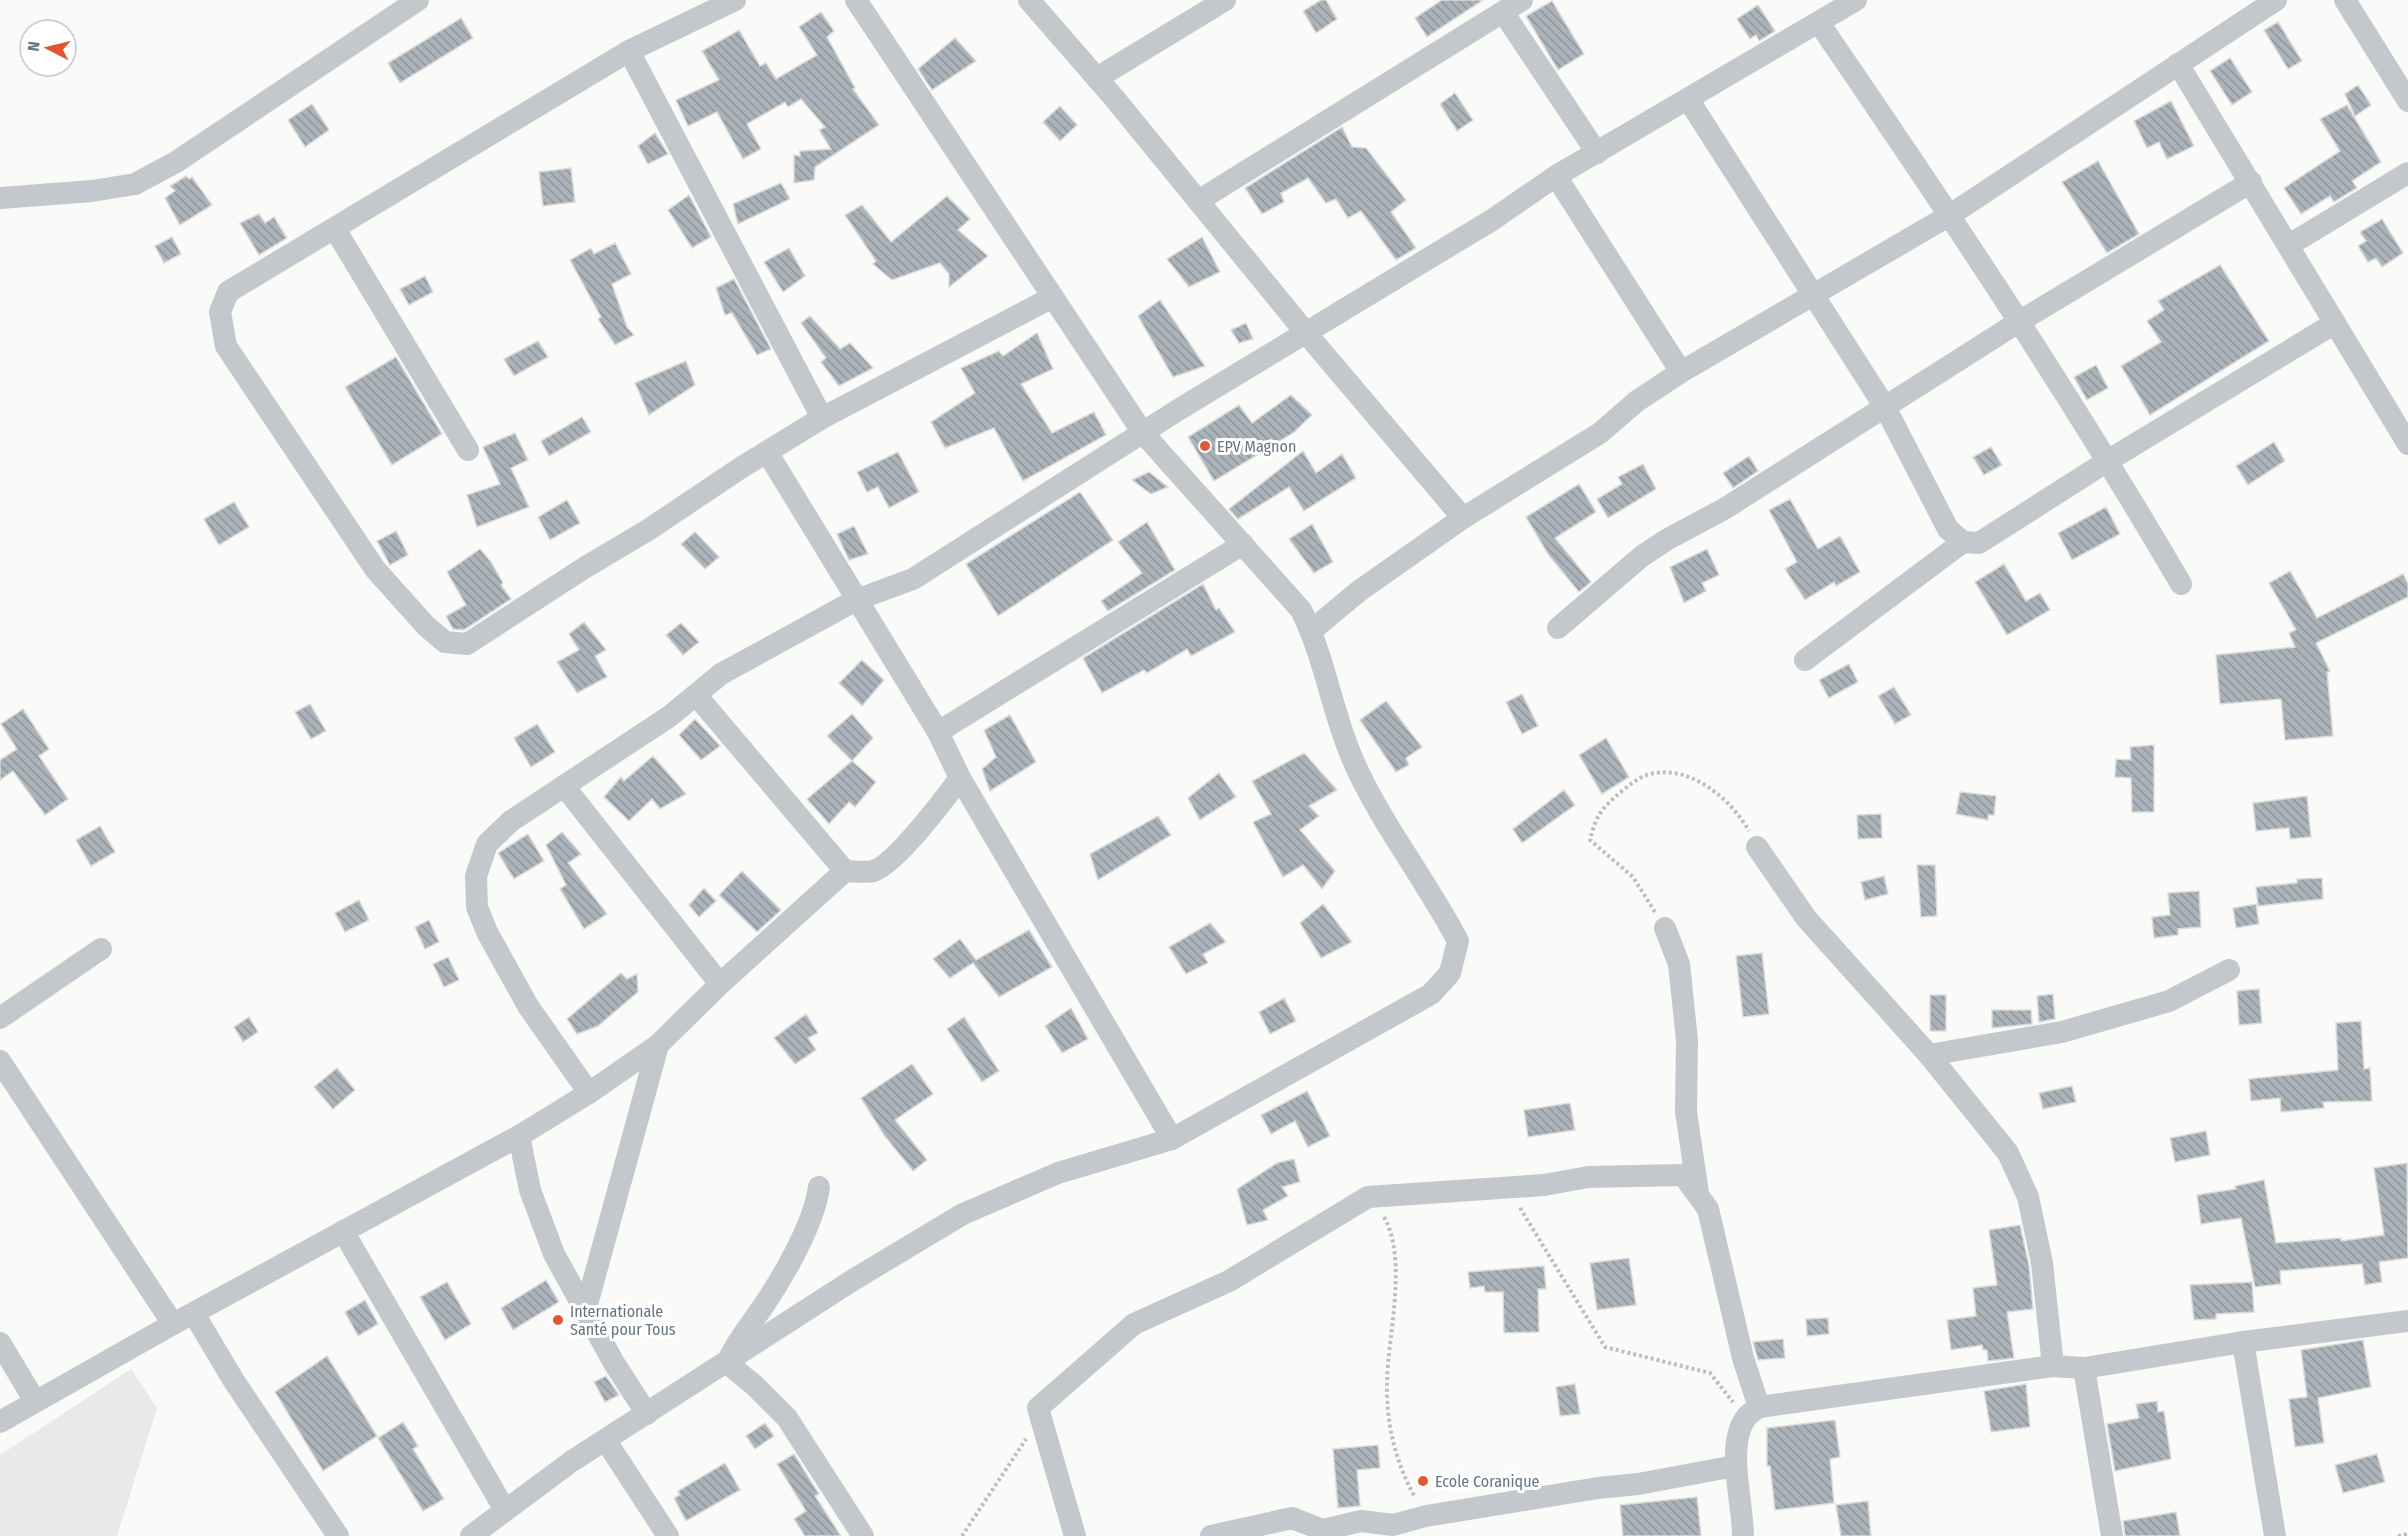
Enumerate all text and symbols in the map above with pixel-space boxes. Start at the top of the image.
north arrow [18,18,78,78]
text: N [24,40,44,52]
place label: EPV Magnon [1217,437,1296,456]
marker: EPV Magnon [1198,439,1212,453]
place label: Internationale Santé pour Tous [570,1302,676,1339]
marker: Internationale Santé pour Tous [551,1313,565,1327]
place label: Ecole Coranique [1435,1472,1540,1491]
marker: Ecole Coranique [1416,1474,1430,1488]

